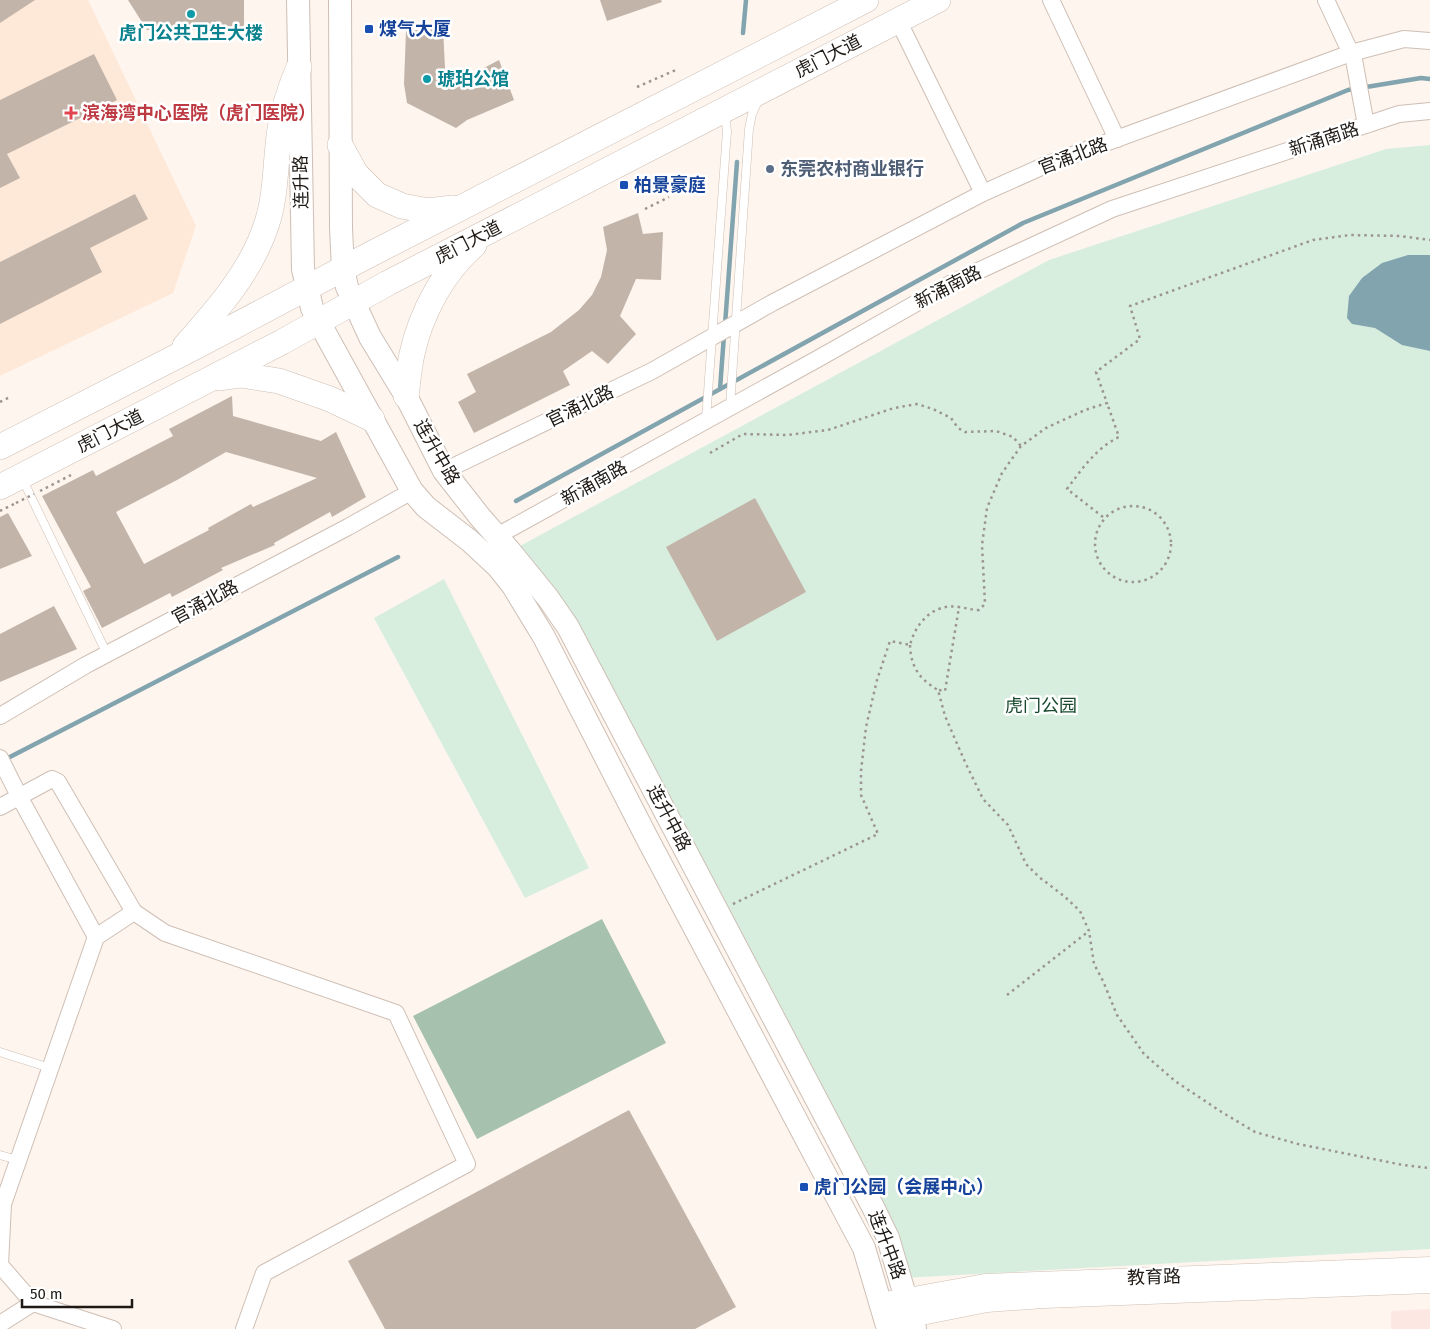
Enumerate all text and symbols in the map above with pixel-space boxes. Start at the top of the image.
marker: 虎门公共卫生大楼 [185,8,197,20]
place label: 煤气大厦 [379,18,451,40]
place label: 虎门公共卫生大楼 [119,22,263,44]
marker: 煤气大厦 [363,23,375,35]
street label: 虎门大道 [791,30,865,82]
place label: 琥珀公馆 [437,68,509,90]
marker: 琥珀公馆 [421,73,433,85]
place label: 滨海湾中心医院（虎门医院） [82,102,316,124]
marker: 滨海湾中心医院（虎门医院） [64,106,78,120]
street label: 新涌南路 [1286,117,1362,161]
street label: 官涌北路 [1035,133,1111,179]
street label: 连升路 [290,155,312,209]
place label: 东莞农村商业银行 [780,158,924,180]
marker: 东莞农村商业银行 [764,163,776,175]
place label: 柏景豪庭 [634,174,706,196]
marker: 柏景豪庭 [618,179,630,191]
street label: 虎门大道 [431,216,505,268]
street label: 新涌南路 [911,261,985,313]
street label: 官涌北路 [543,380,617,432]
street label: 虎门大道 [73,405,147,457]
street label: 连升中路 [409,415,465,489]
street label: 新涌南路 [557,456,631,510]
street label: 官涌北路 [168,575,242,629]
park label: 虎门公园 [1005,695,1077,717]
street label: 连升中路 [642,781,696,855]
place label: 虎门公园（会展中心） [814,1176,994,1198]
marker: 虎门公园（会展中心） [798,1181,810,1193]
street label: 连升中路 [864,1207,910,1283]
street label: 教育路 [1127,1265,1181,1289]
scale bar [22,1276,132,1308]
text: 50 m [30,1285,63,1303]

